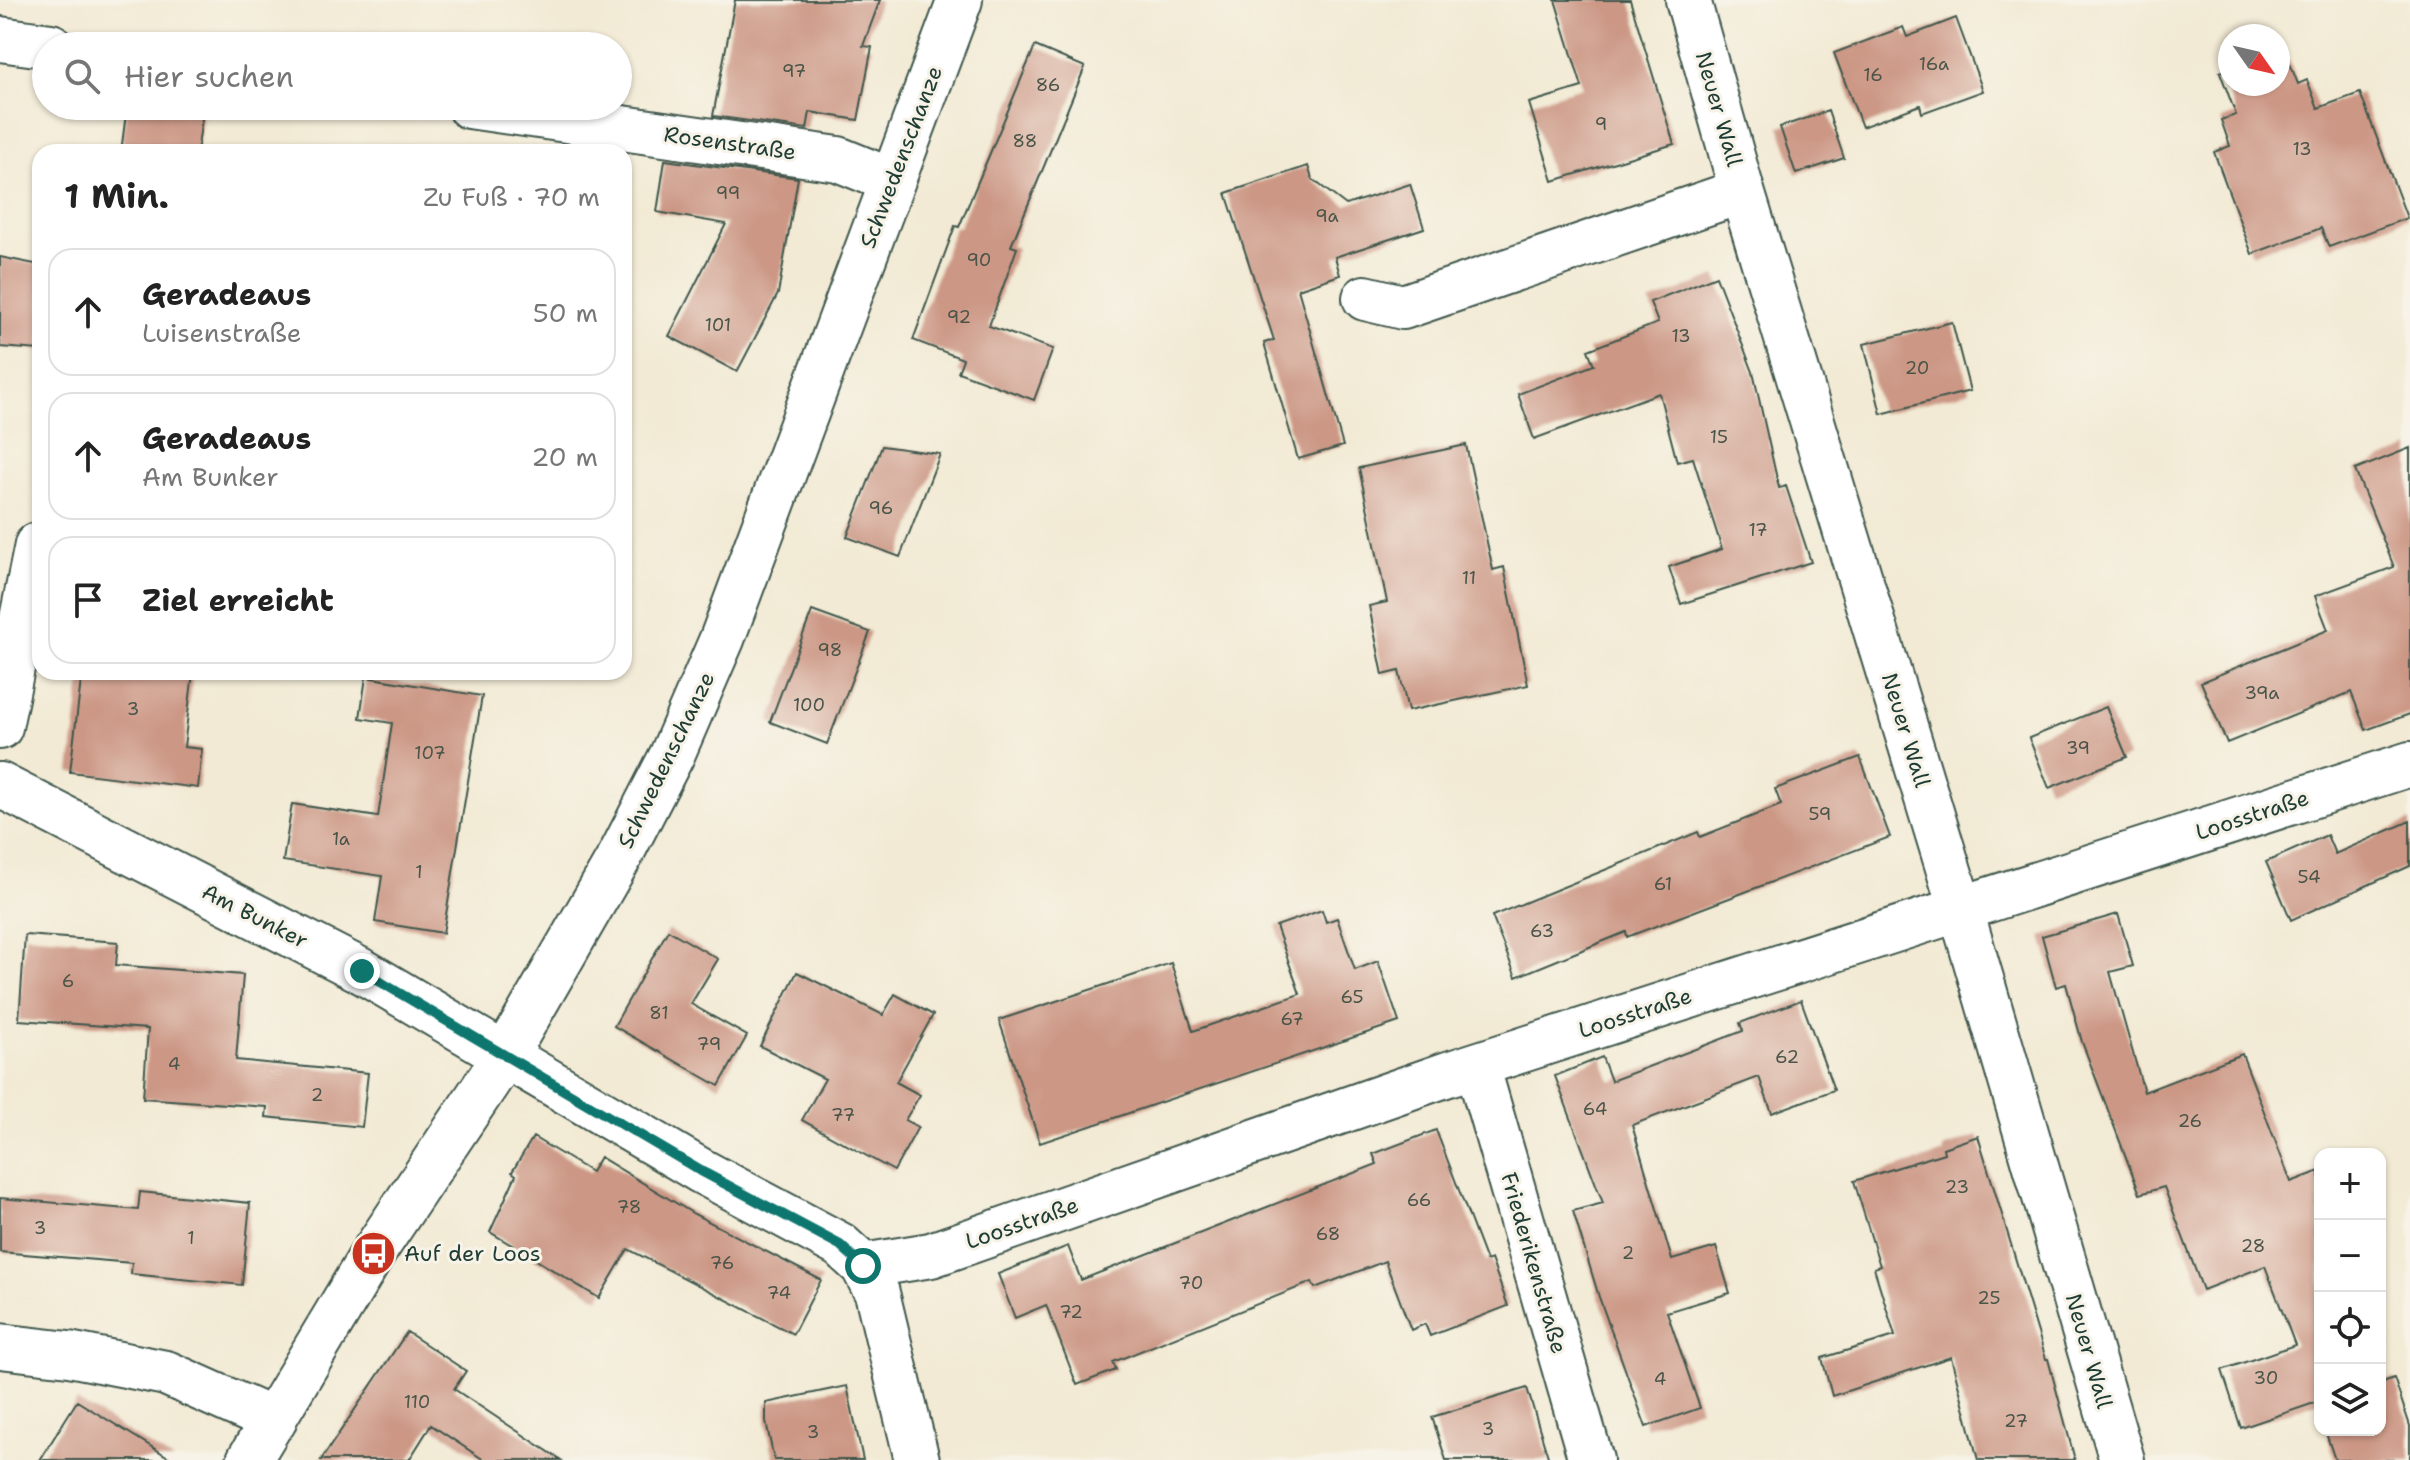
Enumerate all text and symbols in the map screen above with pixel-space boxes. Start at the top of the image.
north arrow [2218,24,2290,96]
search box [32,32,632,120]
street label: Neuer Wall [1689,48,1749,170]
house number: 16a [1919,52,1949,76]
icon: search [60,54,104,98]
text: Hier suchen [124,56,294,97]
house number: 97 [782,59,806,83]
street label: Schwedenschanze [853,62,949,252]
house number: 16 [1863,63,1883,87]
house number: 86 [1036,73,1060,97]
house number: 9 [1595,112,1607,136]
street label: Rosenstraße [662,119,798,167]
house number: 88 [1013,129,1037,153]
house number: 13 [2292,137,2312,161]
text: 1 Min. [64,173,169,219]
text: Zu Fuß · 70 m [423,179,600,214]
house number: 99 [716,181,740,205]
house number: 9a [1315,204,1339,228]
house number: 90 [967,248,991,272]
text: Geradeaus [142,274,311,315]
icon: ahead [66,290,110,334]
text: 50 m [533,295,598,330]
house number: 92 [947,305,971,329]
house number: 101 [705,313,731,337]
text: Luisenstraße [142,315,302,350]
house number: 13 [1671,324,1691,348]
house number: 20 [1905,356,1929,380]
text: Geradeaus [142,418,311,459]
house number: 15 [1710,425,1728,449]
icon: ahead [66,434,110,478]
text: 20 m [531,439,598,474]
text: Am Bunker [142,459,279,494]
house number: 96 [869,496,893,520]
house number: 17 [1748,518,1768,542]
house number: 11 [1462,566,1476,590]
icon: arrive [66,578,110,622]
text: Ziel erreicht [142,580,334,621]
house number: 98 [818,638,842,662]
street label: Schwedenschanze [611,667,721,853]
street label: Neuer Wall [1875,669,1937,791]
house number: 39a [2244,681,2280,705]
house number: 100 [793,693,825,717]
house number: 3 [127,697,139,721]
house number: 39 [2066,736,2090,760]
house number: 107 [414,741,446,765]
street label: Loosstraße [2192,783,2312,847]
house number: 59 [1809,802,1831,826]
house number: 1a [332,827,350,851]
house number: 1 [415,860,423,884]
house number: 54 [2297,865,2321,889]
house number: 61 [1654,872,1672,896]
street label: Am Bunker [197,877,313,955]
house number: 63 [1530,919,1554,943]
route end [344,953,380,989]
house number: 6 [62,969,74,993]
street label: Loosstraße [1575,981,1695,1045]
house number: 65 [1341,985,1363,1009]
house number: 81 [649,1001,669,1025]
house number: 67 [1280,1007,1304,1031]
house number: 79 [697,1032,721,1056]
house number: 62 [1775,1045,1799,1069]
house number: 4 [168,1052,180,1076]
house number: 2 [311,1083,323,1107]
house number: 64 [1583,1097,1607,1121]
house number: 77 [831,1103,855,1127]
house number: 26 [2178,1109,2202,1133]
map controls [2314,1148,2386,1436]
button: + [2314,1148,2386,1220]
street label: Friederikenstraße [1494,1169,1574,1357]
house number: 23 [1945,1175,1969,1199]
house number: 66 [1407,1188,1431,1212]
street label: Loosstraße [962,1190,1082,1256]
house number: 78 [617,1195,641,1219]
house number: 3 [34,1216,46,1240]
button: − [2314,1220,2386,1292]
house number: 68 [1316,1222,1340,1246]
house number: 1 [187,1226,195,1250]
bus stop icon: Auf der Loos [349,1229,397,1277]
house number: 28 [2241,1234,2265,1258]
place label: Auf der Loos [404,1239,541,1268]
house number: 2 [1622,1241,1634,1265]
route start [845,1248,881,1284]
house number: 76 [710,1251,734,1275]
house number: 70 [1179,1271,1203,1295]
house number: 74 [767,1281,791,1305]
house number: 25 [1977,1286,2001,1310]
street label: Neuer Wall [2059,1290,2119,1412]
button: locate [2314,1292,2386,1364]
house number: 72 [1059,1300,1083,1324]
button: layers [2314,1364,2386,1436]
house number: 30 [2254,1366,2278,1390]
house number: 4 [1654,1367,1666,1391]
house number: 110 [404,1390,430,1414]
house number: 27 [2004,1409,2028,1433]
house number: 3 [1482,1417,1494,1441]
house number: 3 [807,1420,819,1444]

